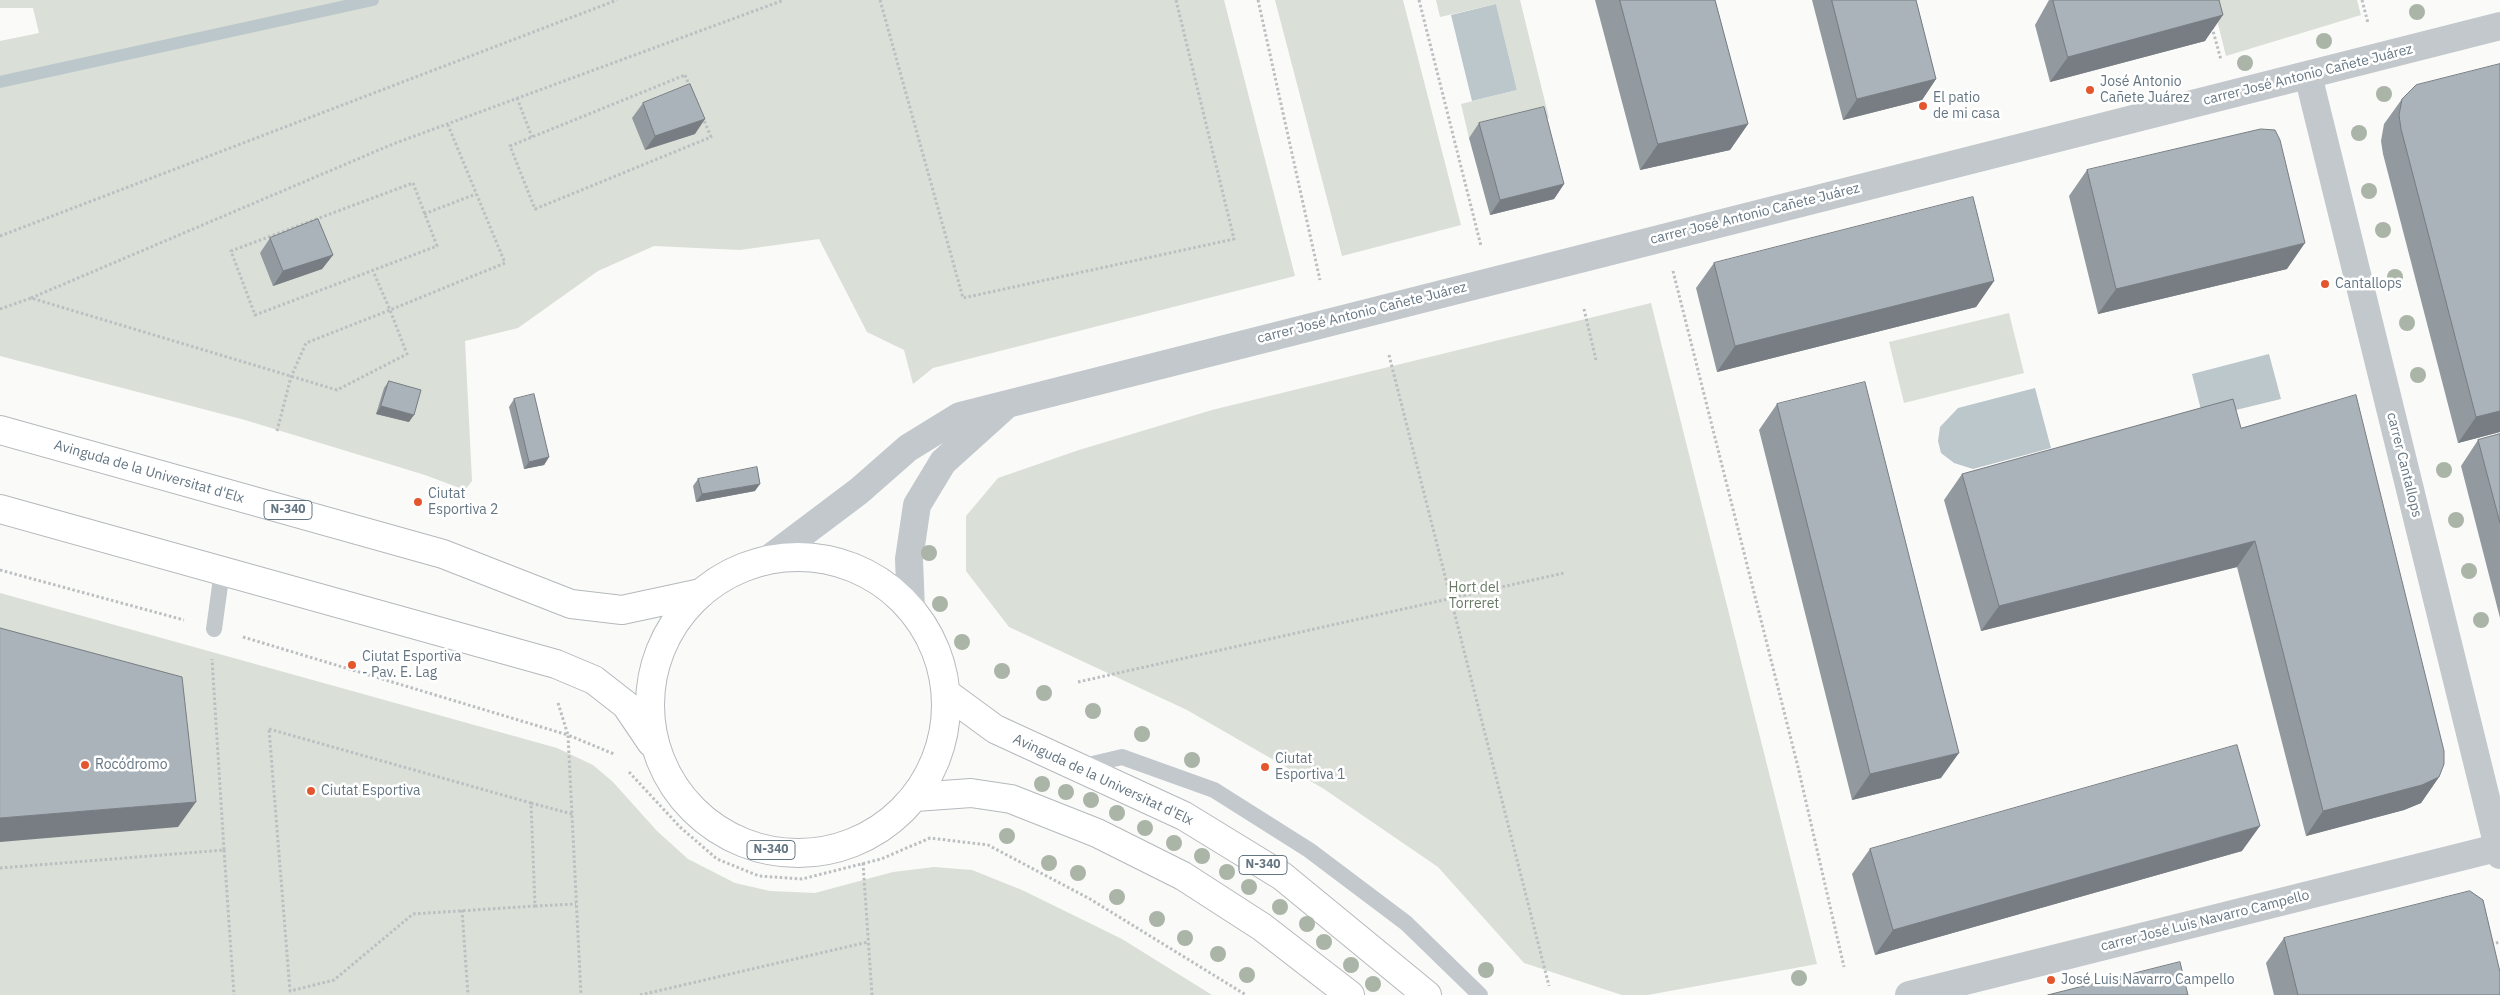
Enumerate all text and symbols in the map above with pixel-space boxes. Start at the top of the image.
street label: carrer José Antonio Cañete Juárez [2202,41,2414,109]
place label: José Antonio Cañete Juárez [2100,74,2189,106]
marker: José Antonio Cañete Juárez [2084,84,2096,96]
place label: El patio de mi casa [1933,90,2000,122]
marker: El patio de mi casa [1917,100,1929,112]
street label: carrer José Antonio Cañete Juárez [1649,180,1861,248]
place label: Cantallops [2335,276,2402,292]
marker: Cantallops [2319,278,2331,290]
street label: carrer José Antonio Cañete Juárez [1256,279,1468,347]
street label: carrer Cantallops [2383,411,2425,519]
street label: Avinguda de la Universitat d'Elx [52,437,246,507]
place label: Ciutat Esportiva 2 [428,486,498,518]
marker: Ciutat Esportiva 2 [412,496,424,508]
road number: N-340 [264,500,312,520]
park label: Hort del Torreret [1449,580,1499,612]
place label: Ciutat Esportiva - Pav. E. Lag [362,649,462,682]
marker: Ciutat Esportiva - Pav. E. Lag [346,659,358,671]
street label: Avinguda de la Universitat d'Elx [1010,731,1196,829]
place label: Ciutat Esportiva 1 [1275,751,1345,784]
place label: Rocódromo [95,757,167,773]
marker: Rocódromo [79,759,91,771]
marker: Ciutat Esportiva 1 [1259,761,1271,773]
place label: Ciutat Esportiva [321,783,421,799]
marker: Ciutat Esportiva [305,785,317,797]
road number: N-340 [747,840,795,860]
road number: N-340 [1239,856,1287,874]
street label: carrer José Luis Navarro Campello [2099,887,2311,955]
place label: José Luis Navarro Campello [2061,972,2235,988]
marker: José Luis Navarro Campello [2045,974,2057,986]

